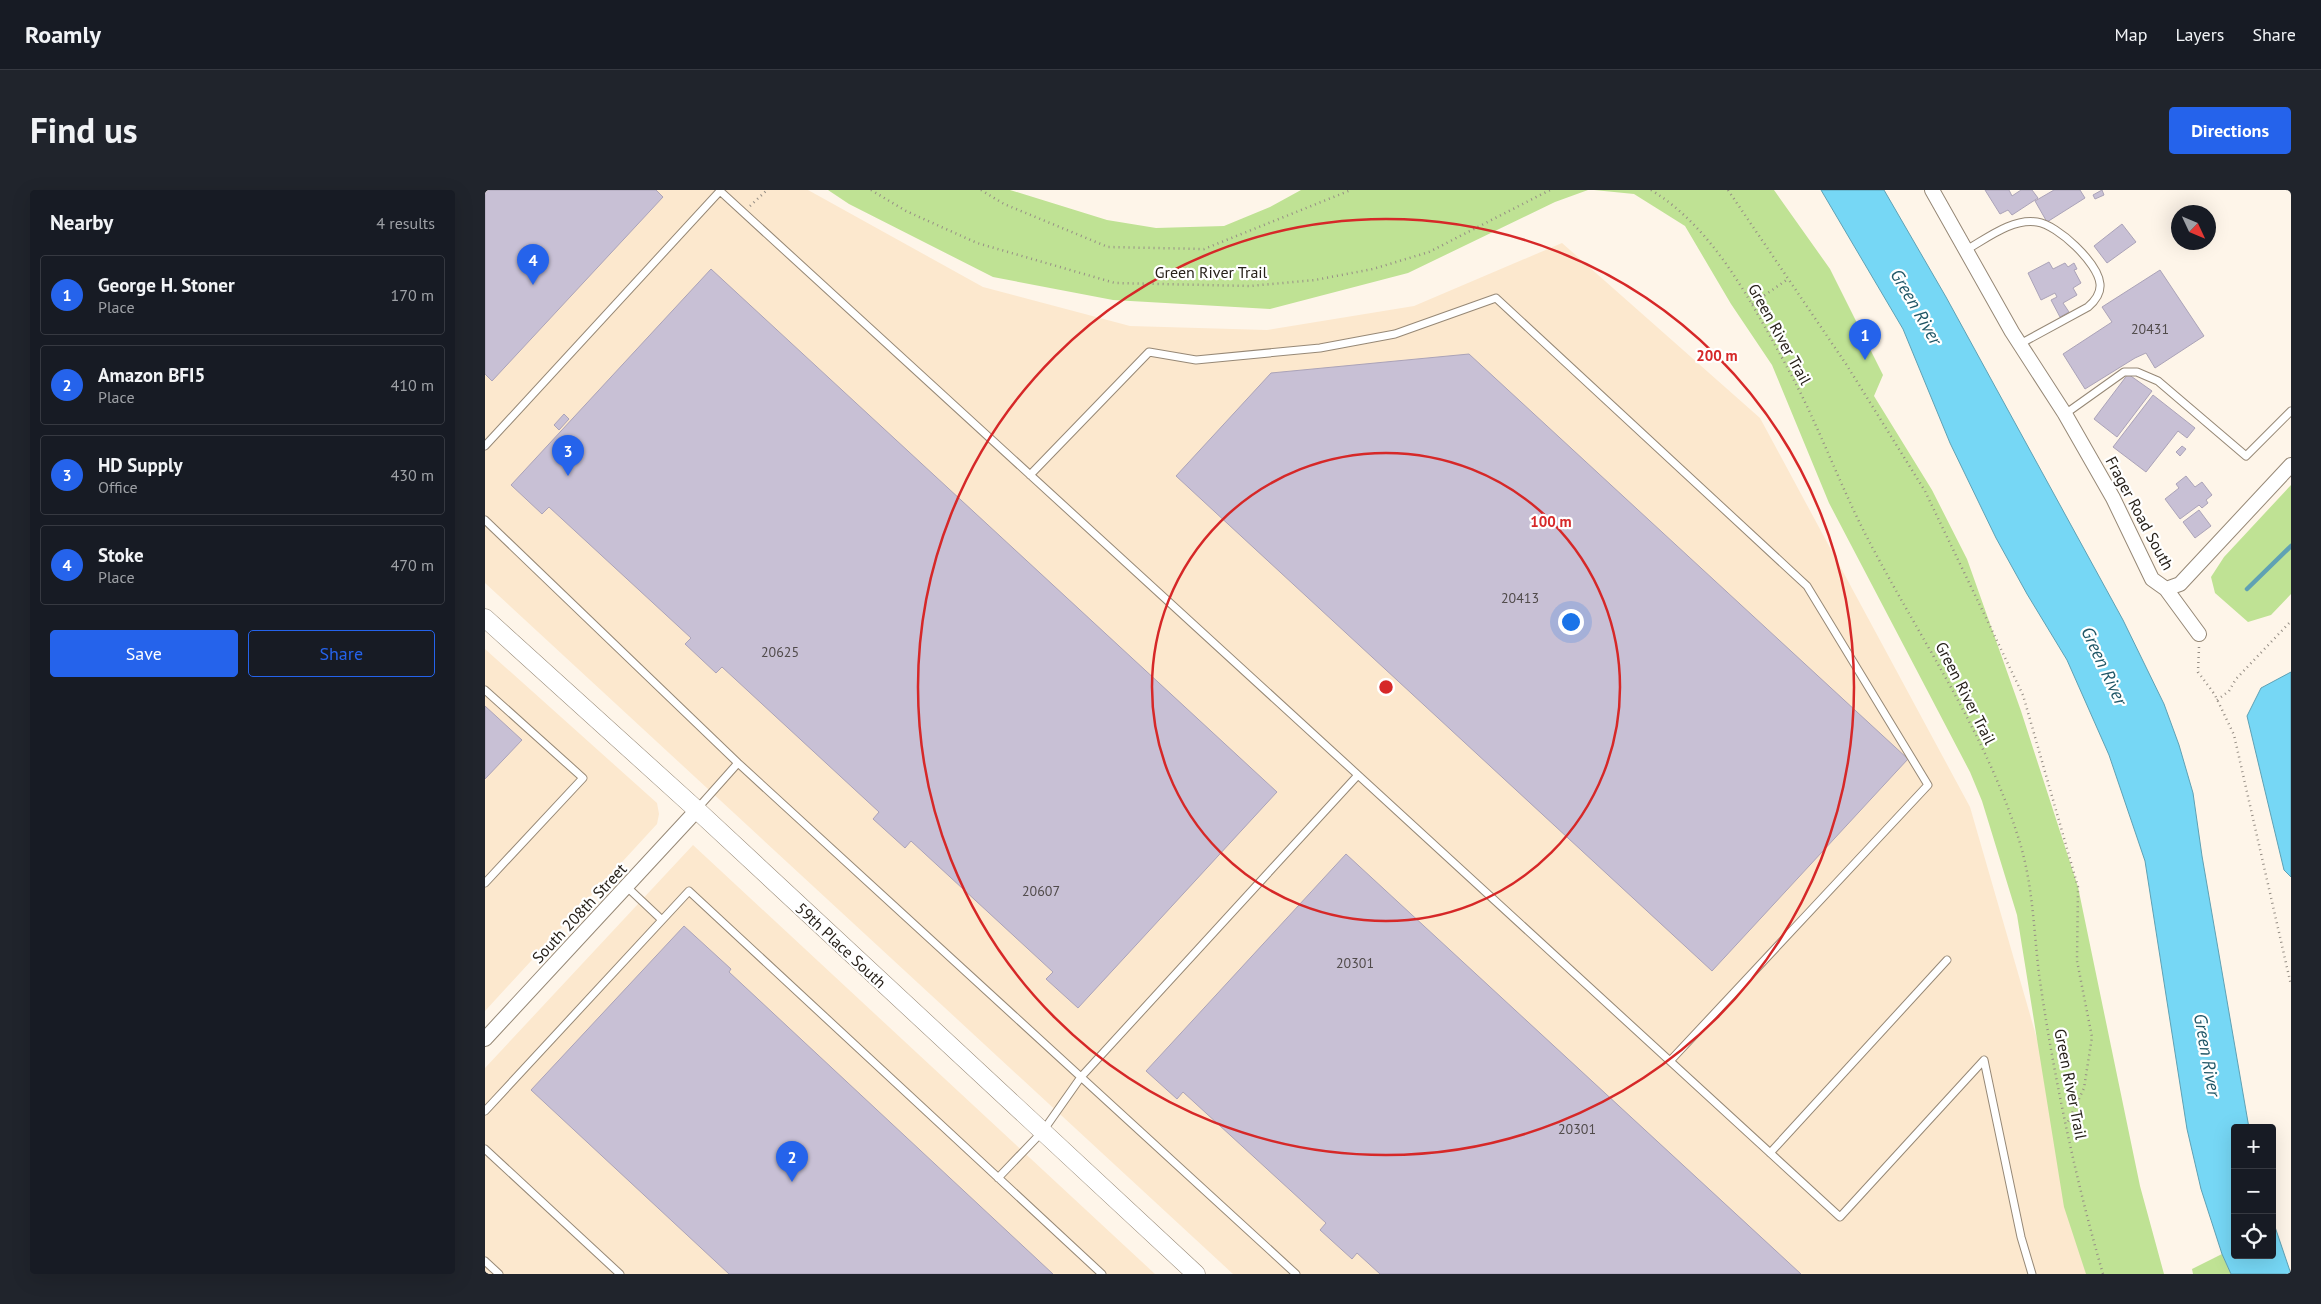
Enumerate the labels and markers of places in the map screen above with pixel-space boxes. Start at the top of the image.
pin: 4 [517,244,549,285]
pin: 1 [1849,319,1881,360]
pin: 3 [552,435,584,476]
centre of rings [1377,678,1395,696]
pin: 2 [776,1141,808,1182]

